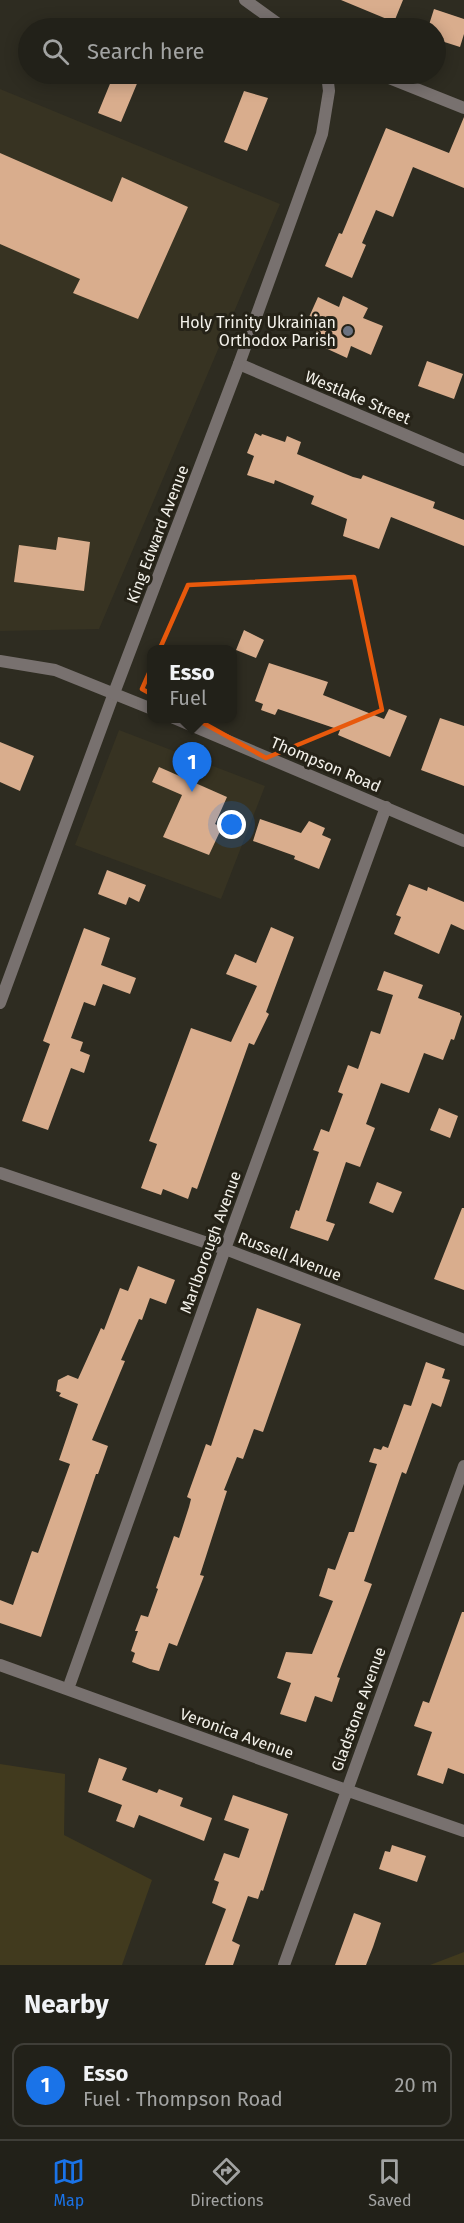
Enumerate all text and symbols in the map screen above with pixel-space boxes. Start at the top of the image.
search box [18,18,446,84]
icon: search [39,35,72,68]
text: Search here [87,38,205,65]
place label: Holy Trinity Ukrainian Orthodox Parish [179,313,336,350]
marker: Holy Trinity Ukrainian Orthodox Parish [341,324,355,338]
street label: Westlake Street [302,367,414,428]
street label: King Edward Avenue [122,462,193,606]
popup [147,645,237,723]
text: Esso [169,659,215,686]
text: Fuel [169,686,207,710]
street label: Thompson Road [268,733,384,796]
pin: 1 [172,742,212,792]
your location [217,810,246,839]
street label: Marlborough Avenue [176,1168,245,1316]
street label: Russell Avenue [235,1228,344,1285]
street label: Gladstone Avenue [327,1644,390,1774]
street label: Veronica Avenue [177,1704,296,1763]
text: Nearby [24,1989,109,2020]
text: Esso [83,2060,128,2087]
text: 1 [41,2073,50,2097]
text: 20 m [395,2073,438,2097]
text: Fuel · Thompson Road [83,2087,283,2111]
tab: Map [52,2155,85,2210]
tab: Directions [190,2155,264,2210]
tab: Saved [368,2155,412,2210]

